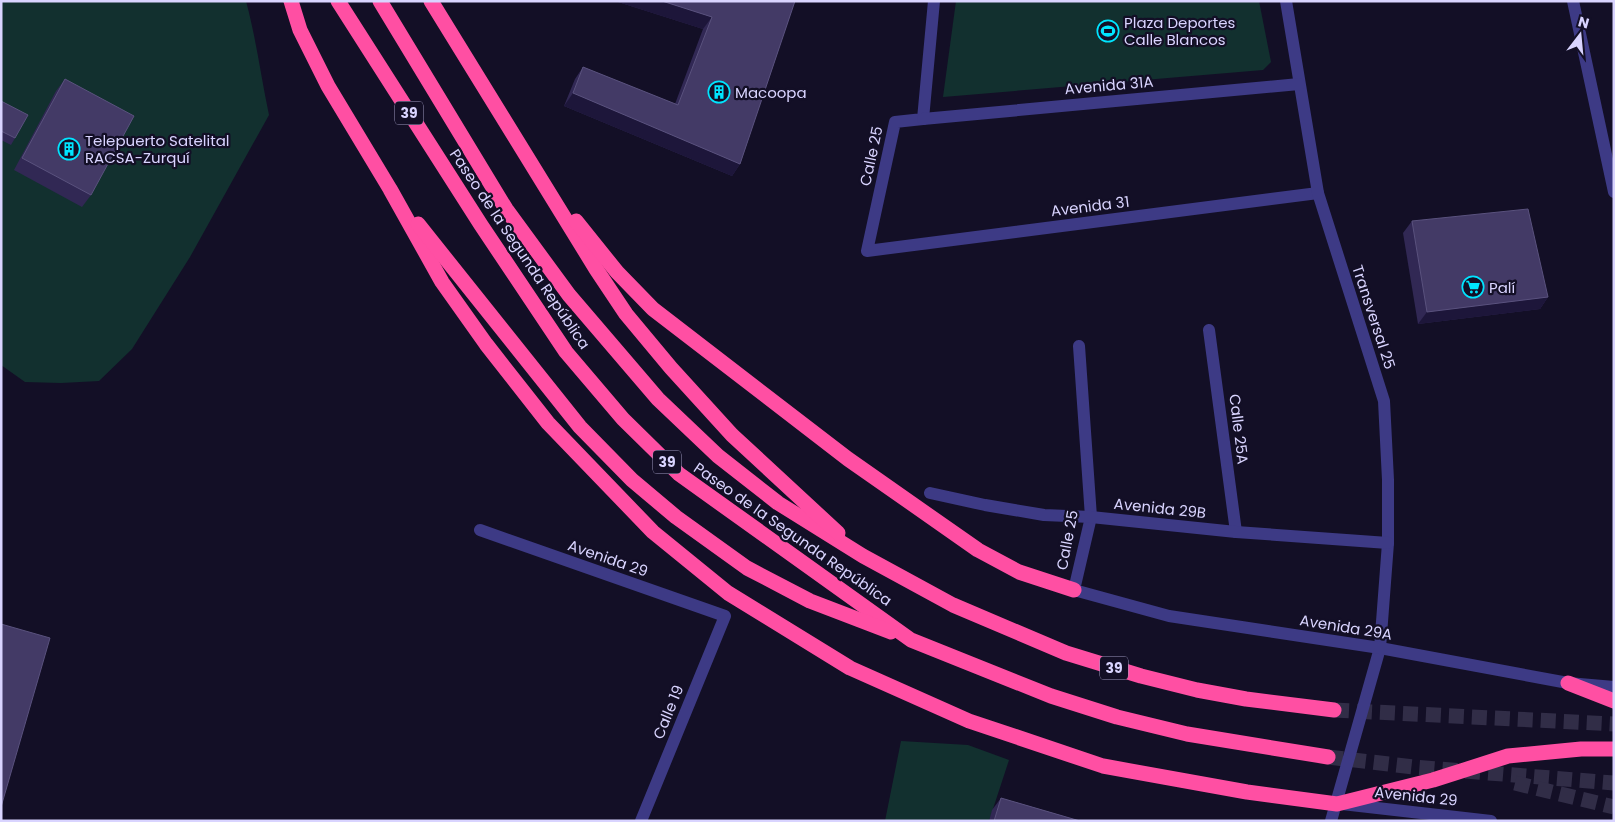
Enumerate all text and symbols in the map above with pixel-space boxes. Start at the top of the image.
north arrow [1555,10,1605,60]
text: N [1576,11,1591,34]
place label: Plaza Deportes Calle Blancos [1124,12,1235,50]
sports icon: Plaza Deportes Calle Blancos [1096,19,1120,43]
street label: Avenida 31A [1064,71,1154,99]
building icon: Macoopa [707,80,731,104]
place label: Macoopa [735,82,807,103]
road number: 39 [395,102,423,125]
street label: Calle 25 [854,124,888,188]
place label: Telepuerto Satelital RACSA-Zurquí [85,130,229,168]
building icon: Telepuerto Satelital RACSA-Zurquí [57,137,81,161]
street label: Paseo de la Segunda República [445,145,595,353]
street label: Avenida 31 [1049,191,1131,221]
street label: Transversal 25 [1347,262,1401,372]
supermarket icon: Palí [1461,275,1485,299]
place label: Palí [1489,277,1516,298]
street label: Calle 25A [1224,393,1254,465]
road number: 39 [653,451,681,474]
street label: Paseo de la Segunda República [690,457,896,611]
street label: Avenida 29B [1113,493,1207,523]
street label: Calle 25 [1051,508,1083,572]
street label: Avenida 29 [565,534,651,582]
street label: Avenida 29A [1298,609,1394,645]
road number: 39 [1100,656,1128,680]
street label: Calle 19 [648,682,688,742]
street label: Avenida 29 [1373,781,1459,811]

